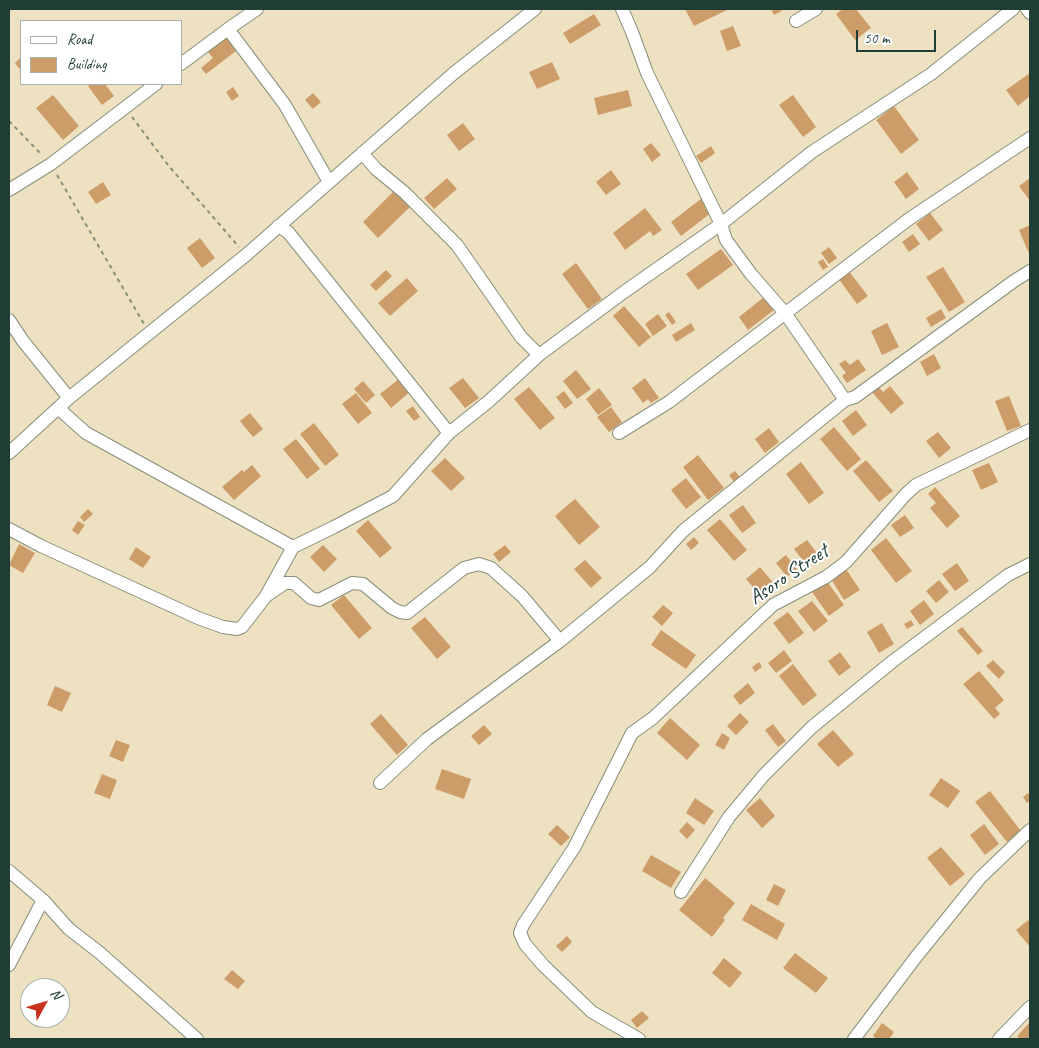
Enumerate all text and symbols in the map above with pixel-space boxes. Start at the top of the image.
legend [20,20,182,85]
scale bar [859,20,939,52]
text: 50 m [864,29,890,48]
text: Road [67,30,92,49]
text: Building [67,55,106,74]
street label: Asoro Street [744,539,834,611]
north arrow [20,978,70,1028]
text: N [47,985,66,1003]

